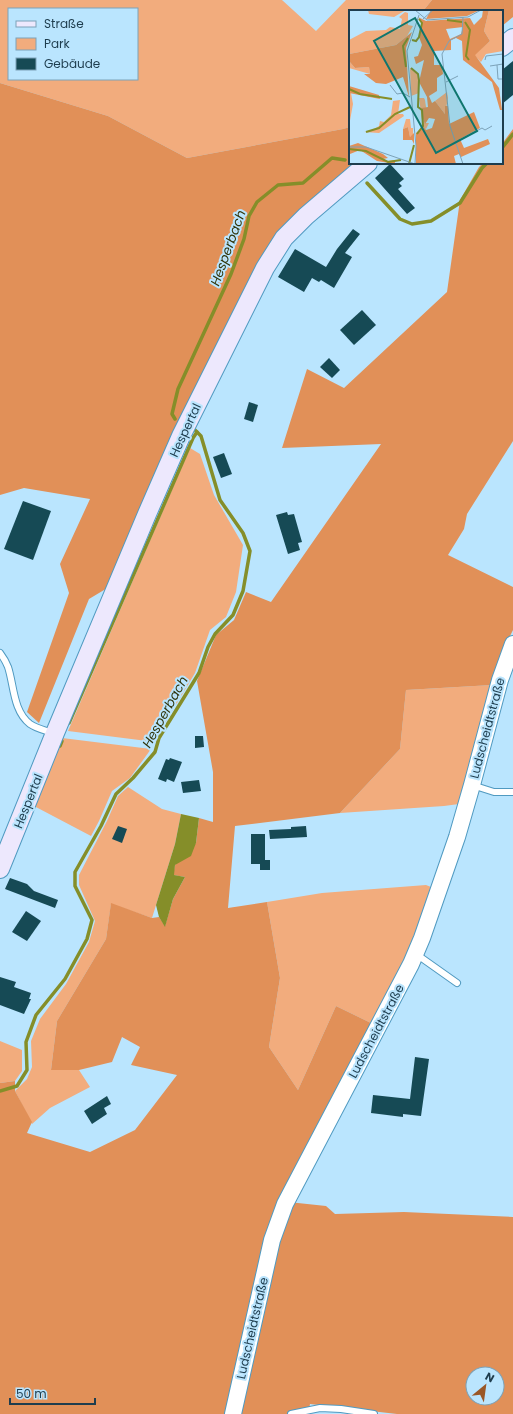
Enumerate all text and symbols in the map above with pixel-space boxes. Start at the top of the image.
legend [8,8,138,80]
inset map [349,10,503,164]
text: Straße [44,15,84,32]
text: Park [44,35,71,52]
text: Gebäude [44,55,100,72]
water label: Hesperbach [206,207,250,289]
street label: Hespertal [165,400,205,460]
water label: Hesperbach [137,673,193,751]
street label: Ludscheidtstraße [465,676,509,780]
street label: Hespertal [9,771,47,831]
street label: Ludscheidtstraße [344,981,408,1081]
street label: Ludscheidtstraße [232,1275,272,1381]
north arrow [465,1366,505,1406]
text: N [482,1368,497,1386]
scale bar [10,1380,95,1406]
text: 50 m [16,1385,47,1402]

